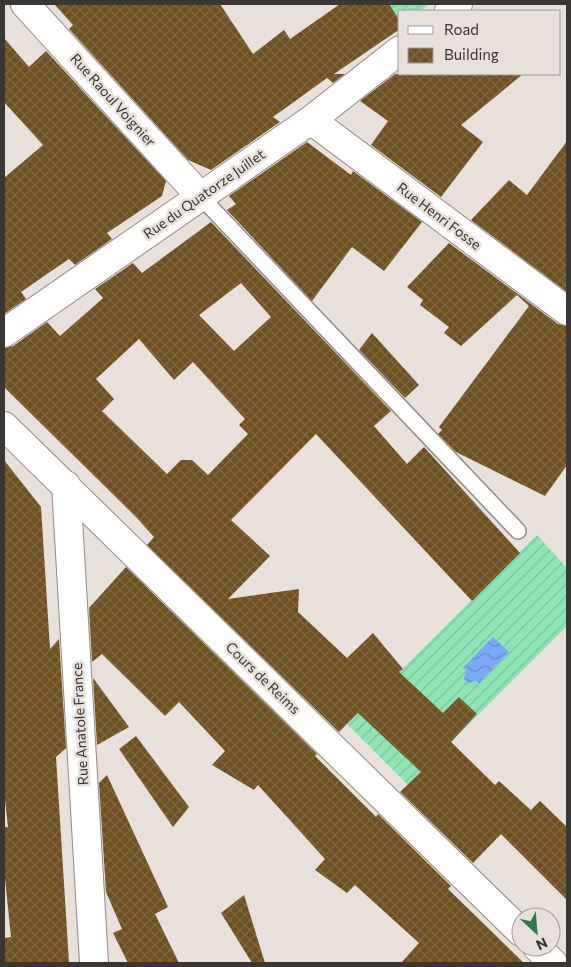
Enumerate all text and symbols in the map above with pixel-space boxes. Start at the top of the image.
legend [398,10,561,75]
text: Road [444,20,479,38]
text: Building [444,45,499,63]
street label: Rue Raoul Voignier [67,50,160,150]
street label: Rue du Quatorze Juillet [140,145,268,242]
street label: Rue Henri Fosse [394,178,485,253]
street label: Cours de Reims [223,638,304,717]
street label: Rue Anatole France [68,662,91,786]
north arrow [511,907,561,957]
text: N [533,934,550,954]

